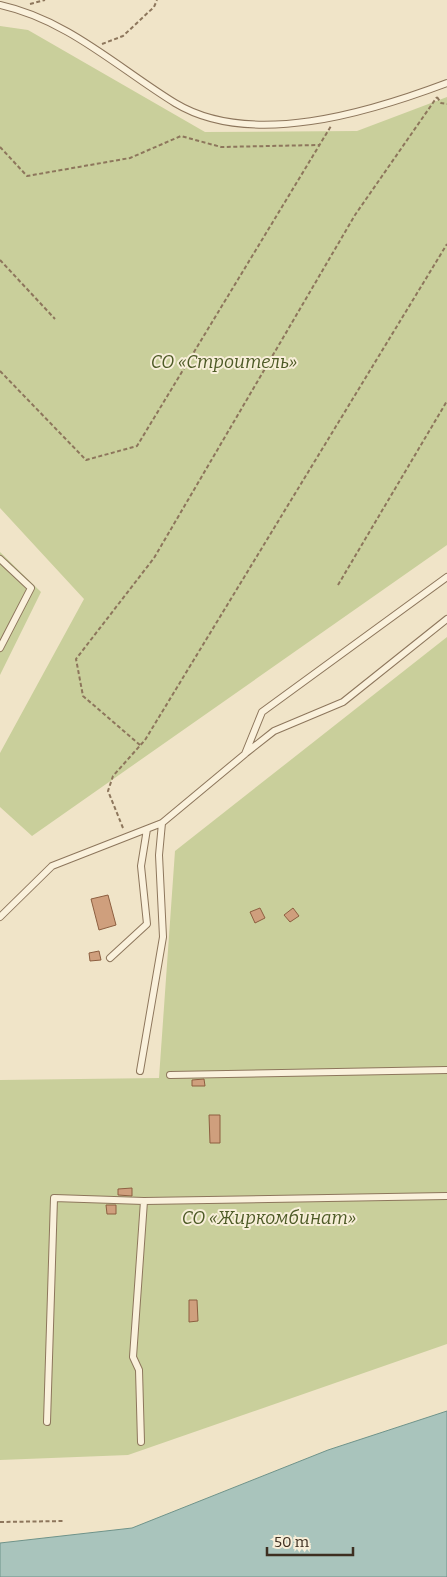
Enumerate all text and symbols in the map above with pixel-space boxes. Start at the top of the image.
park label: СО «Строитель» [151,351,297,373]
park label: СО «Жиркомбинат» [182,1207,356,1229]
scale bar [267,1524,353,1556]
text: 50 m [274,1533,310,1551]

